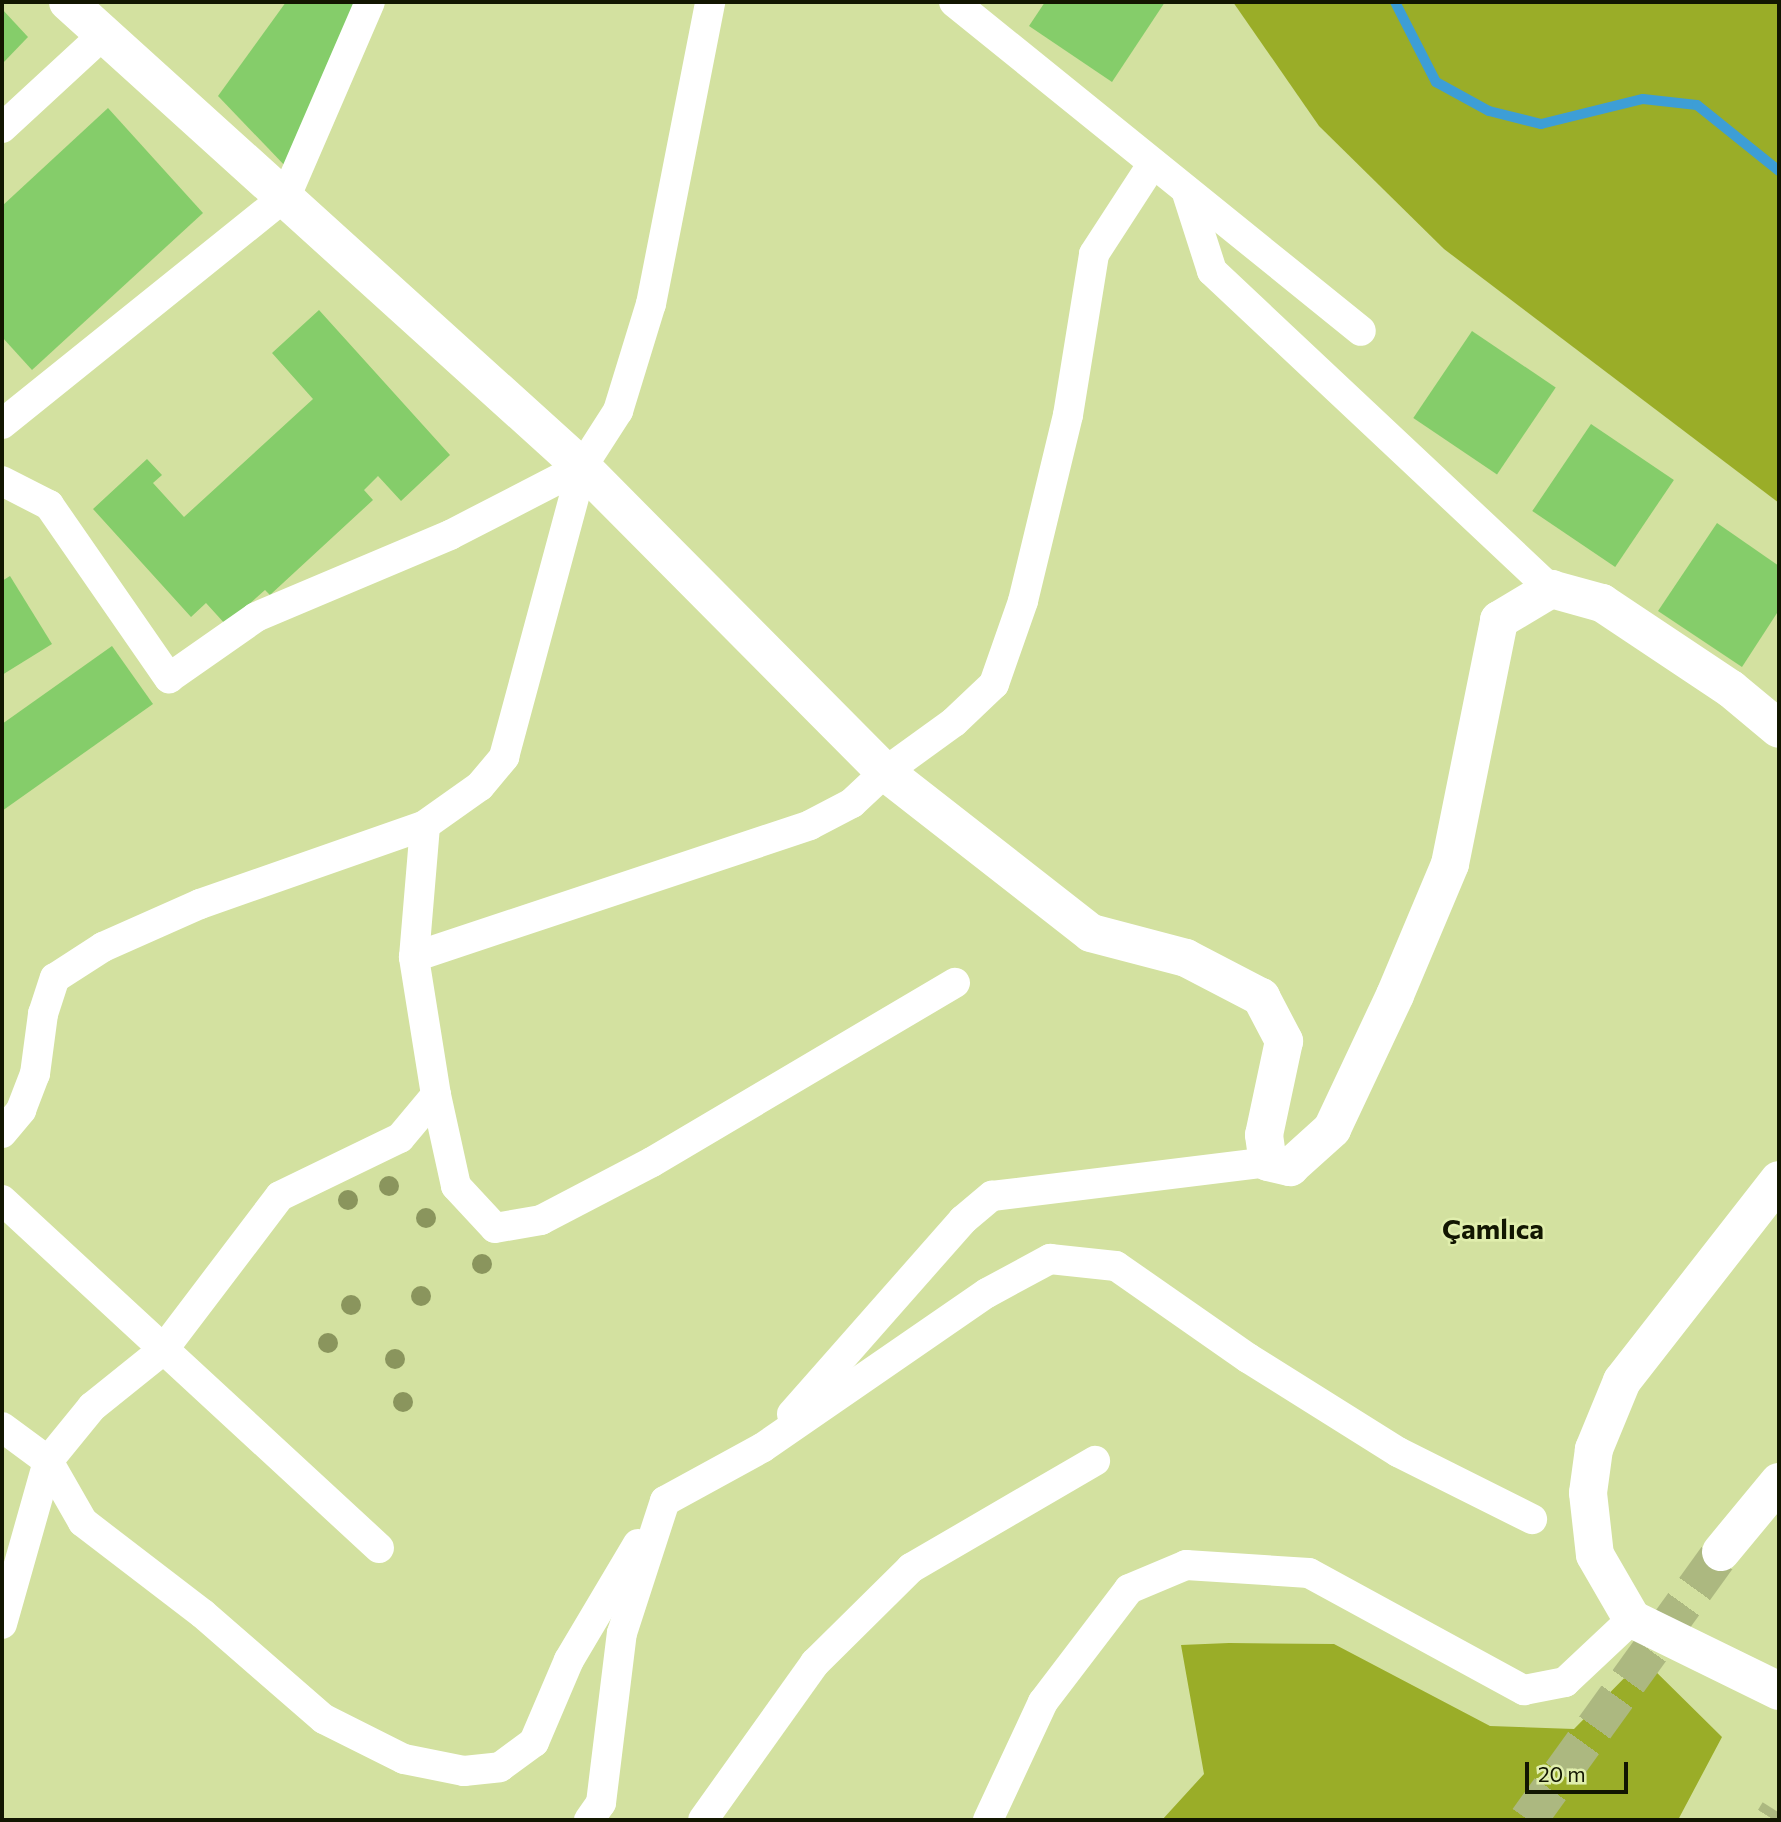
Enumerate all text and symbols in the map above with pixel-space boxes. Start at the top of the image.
district label: Çamlıca [1442,1211,1544,1245]
scale bar [1529,1748,1632,1792]
text: 20 m [1538,1761,1586,1786]

